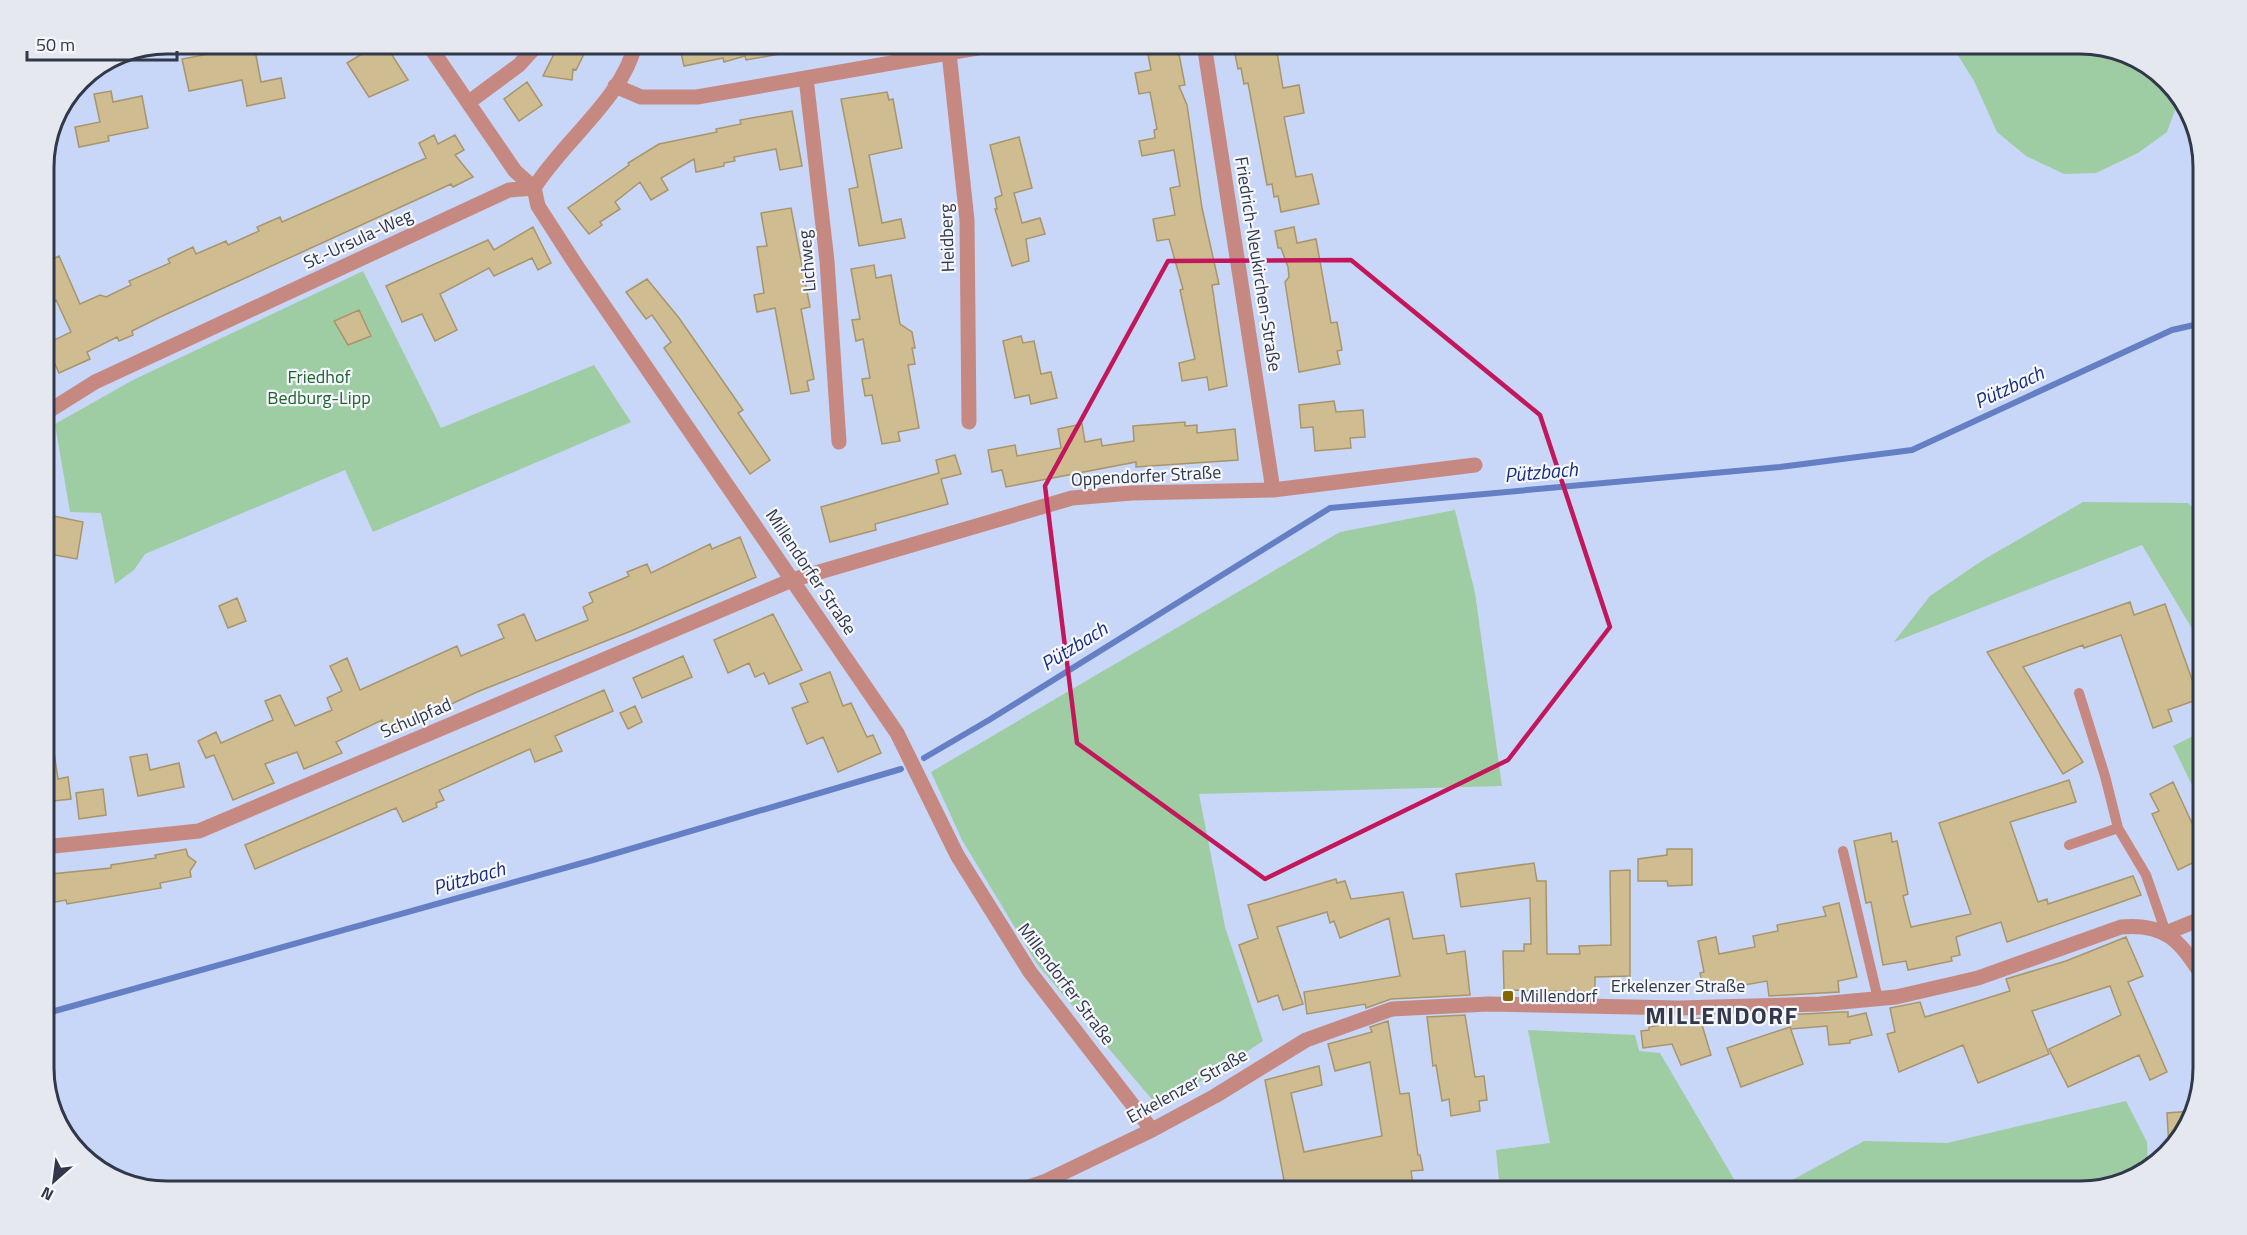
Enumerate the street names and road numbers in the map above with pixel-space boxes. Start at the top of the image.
street label: Friedrich-Neukirchen-Straße [1228,155,1289,373]
street label: St.-Ursula-Weg [299,201,417,276]
street label: Heidberg [932,203,961,273]
street label: Lichweg [790,229,823,293]
street label: Oppendorfer Straße [1070,458,1222,493]
street label: Millendorfer Straße [759,503,864,640]
street label: Schulpfad [376,690,456,745]
street label: Millendorfer Straße [1011,917,1121,1051]
street label: Erkelenzer Straße [1611,972,1745,999]
street label: Erkelenzer Straße [1121,1041,1252,1130]

